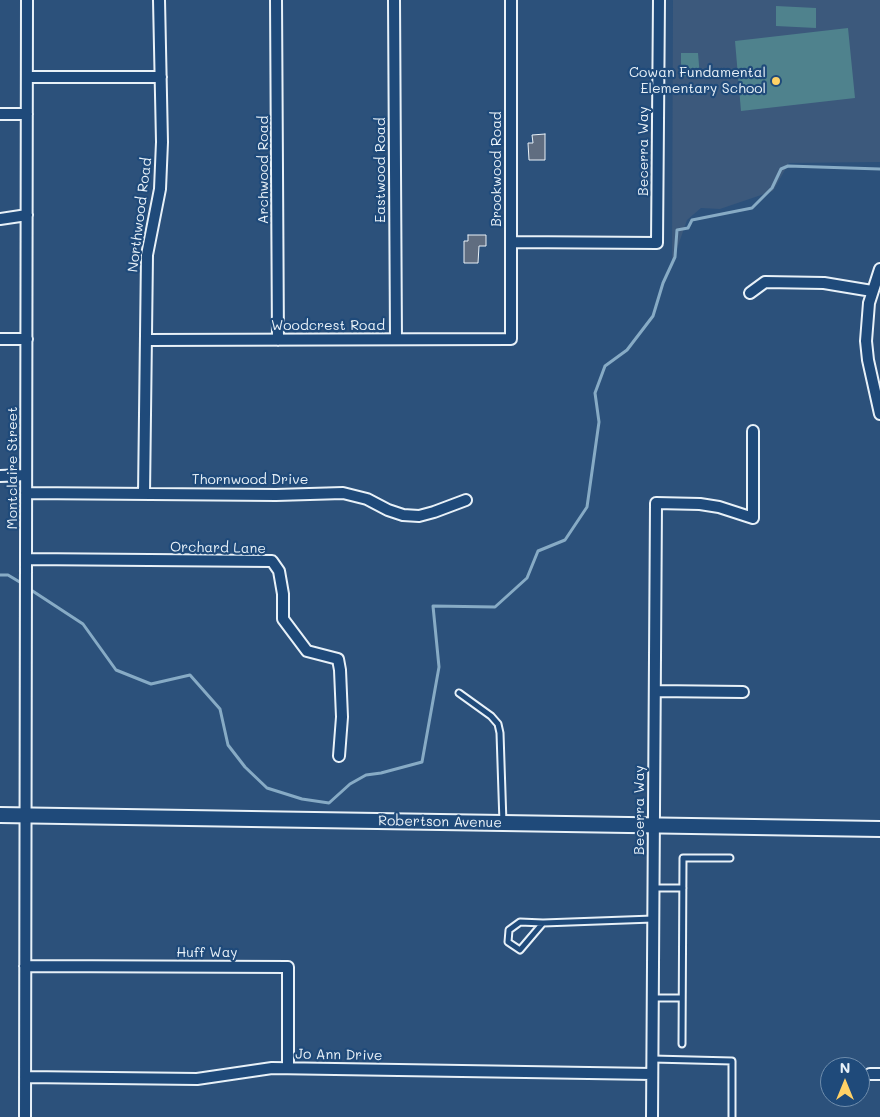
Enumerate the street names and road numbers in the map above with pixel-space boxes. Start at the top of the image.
street label: Becerra Way [636,106,652,196]
street label: Brookwood Road [489,111,505,227]
street label: Archwood Road [256,116,272,224]
street label: Eastwood Road [373,117,389,223]
street label: Northwood Road [125,157,155,273]
street label: Woodcrest Road [271,318,385,334]
street label: Montclaire Street [5,407,21,529]
street label: Thornwood Drive [192,472,308,488]
street label: Orchard Lane [170,539,266,557]
street label: Becerra Way [632,765,648,855]
street label: Robertson Avenue [378,813,502,831]
street label: Huff Way [176,945,238,961]
street label: Jo Ann Drive [295,1046,383,1064]

